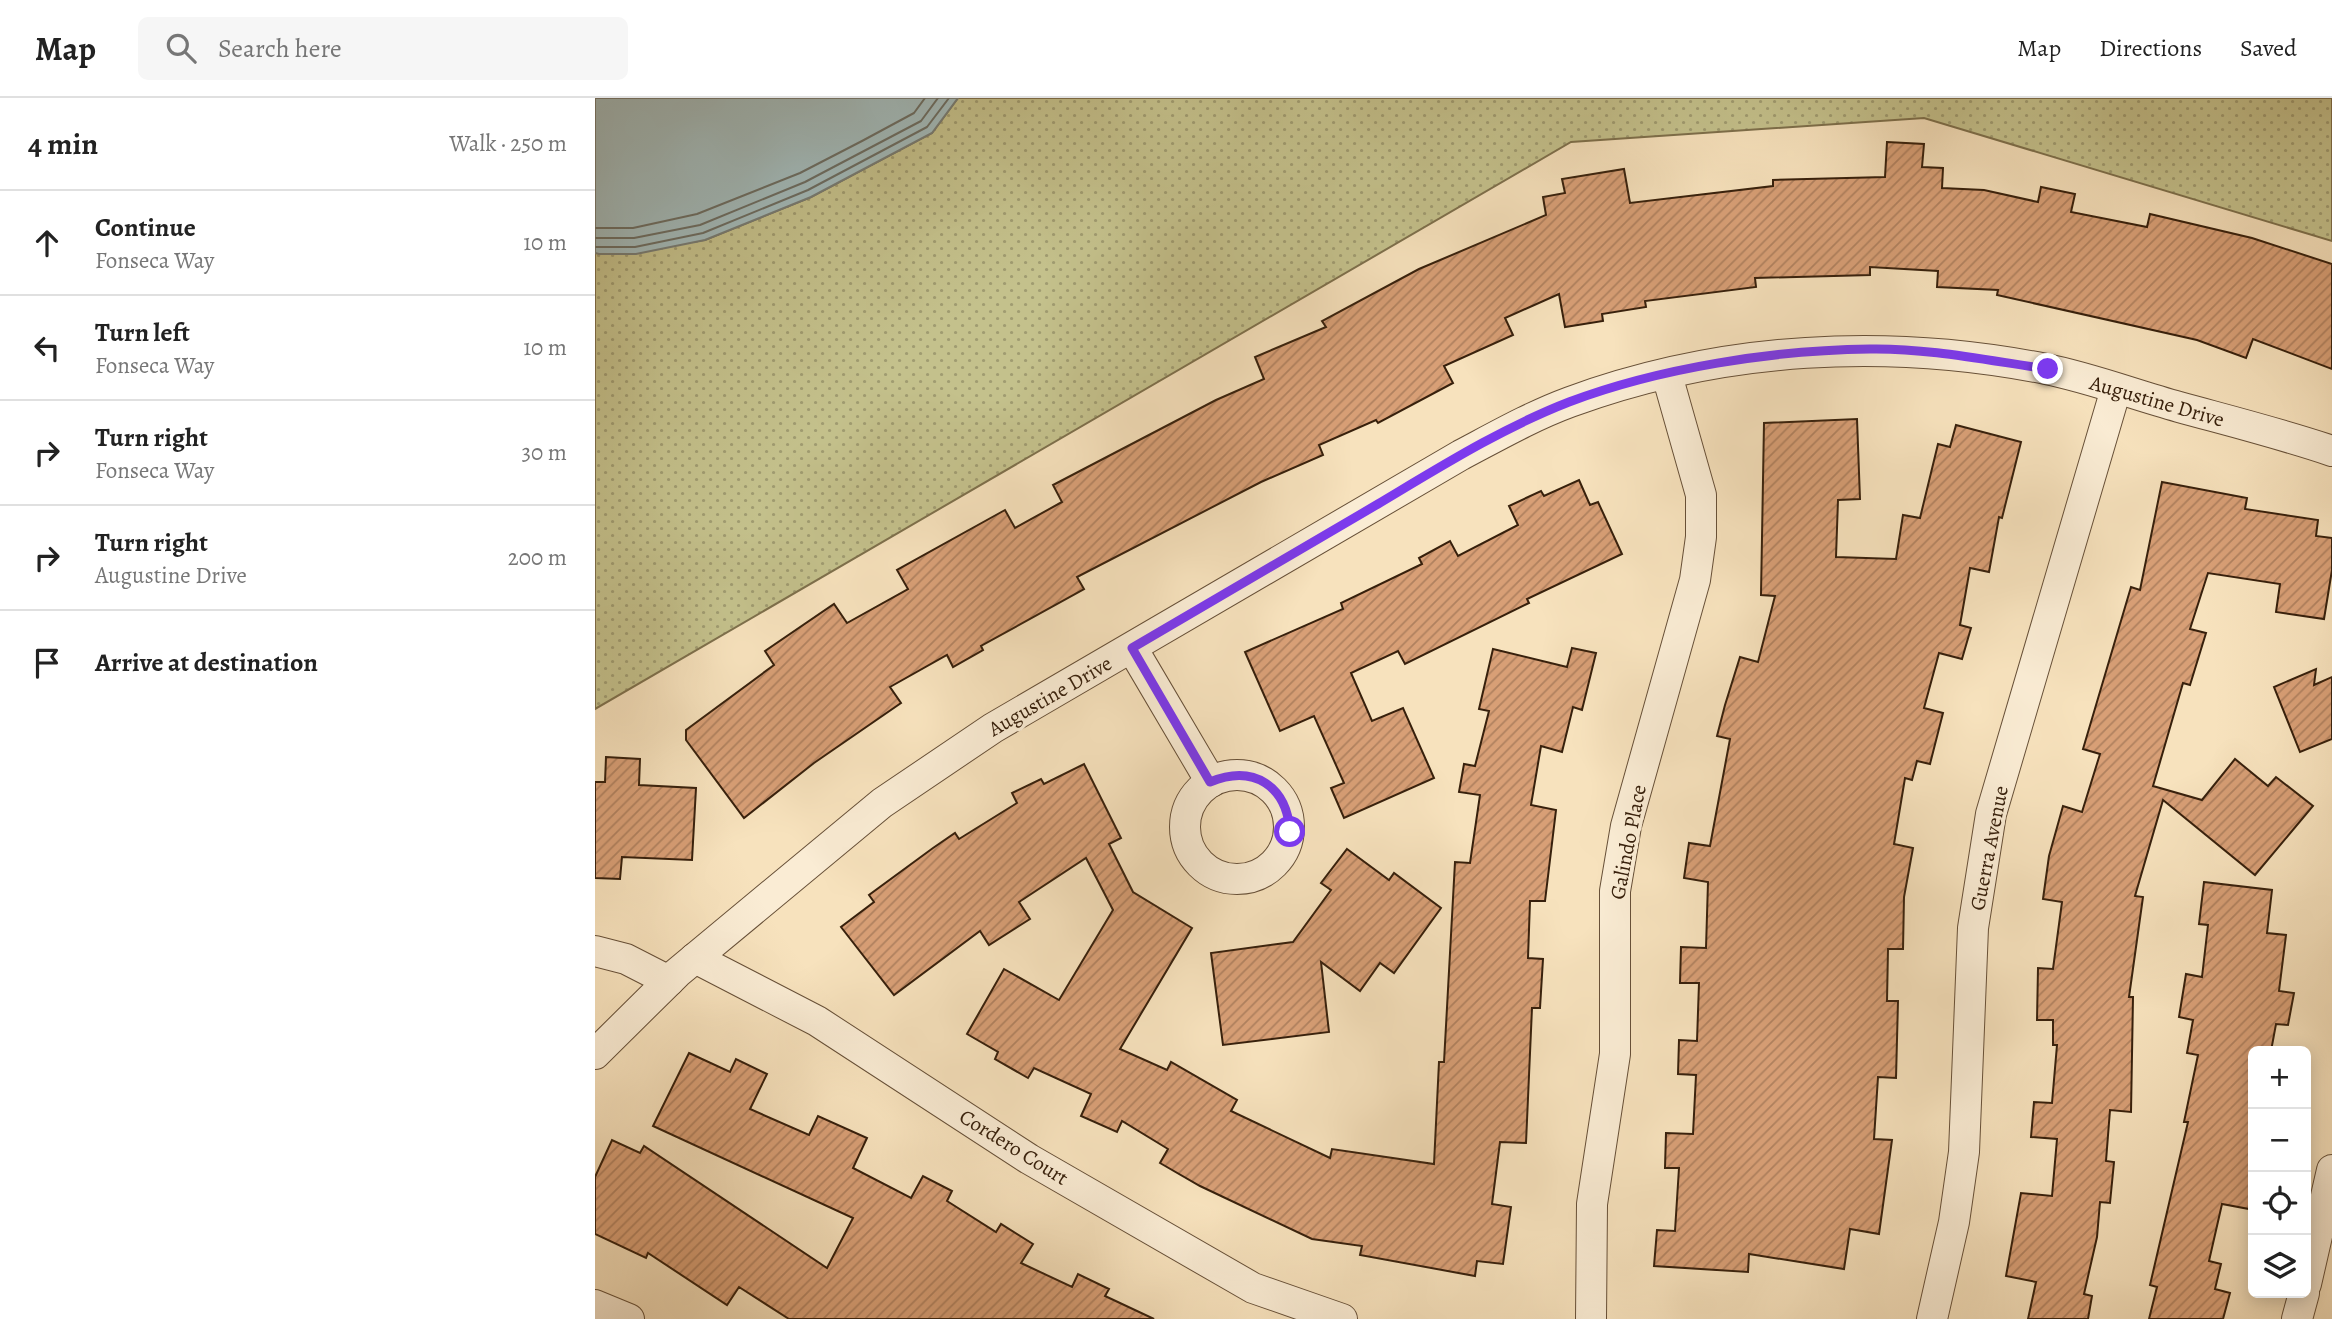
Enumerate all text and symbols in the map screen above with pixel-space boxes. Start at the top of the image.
search box [138,17,628,80]
text: Map [35,26,96,71]
icon: search [162,29,200,67]
text: Search here [218,31,342,66]
text: Map [2017,32,2061,64]
text: Directions [2099,32,2202,64]
text: Saved [2240,32,2297,64]
text: 4 min [28,124,98,164]
text: Walk · 250 m [449,128,567,159]
text: Continue [95,210,196,245]
icon: ahead [28,224,66,262]
text: 10 m [523,227,567,258]
text: Fonseca Way [95,245,214,276]
text: Turn left [95,315,190,350]
icon: left [28,329,66,367]
text: 10 m [523,332,567,363]
text: Fonseca Way [95,350,214,381]
route end [2032,353,2063,384]
street label: Augustine Drive [2086,368,2227,434]
text: Turn right [95,420,208,455]
icon: right [28,434,66,472]
text: 30 m [521,437,567,468]
text: Fonseca Way [95,455,214,486]
text: Turn right [95,525,208,560]
icon: right [28,539,66,577]
text: 200 m [508,542,567,573]
text: Augustine Drive [95,560,247,591]
icon: arrive [28,644,66,682]
text: Arrive at destination [95,645,318,680]
street label: Augustine Drive [982,649,1117,743]
street label: Galindo Place [1603,782,1653,902]
street label: Guerra Avenue [1963,783,2015,913]
route start [1274,816,1305,847]
map controls [2248,1046,2311,1298]
button: + [2248,1046,2311,1109]
street label: Cordero Court [954,1102,1074,1192]
button: − [2248,1109,2311,1172]
button: locate [2248,1172,2311,1235]
button: layers [2248,1235,2311,1298]

